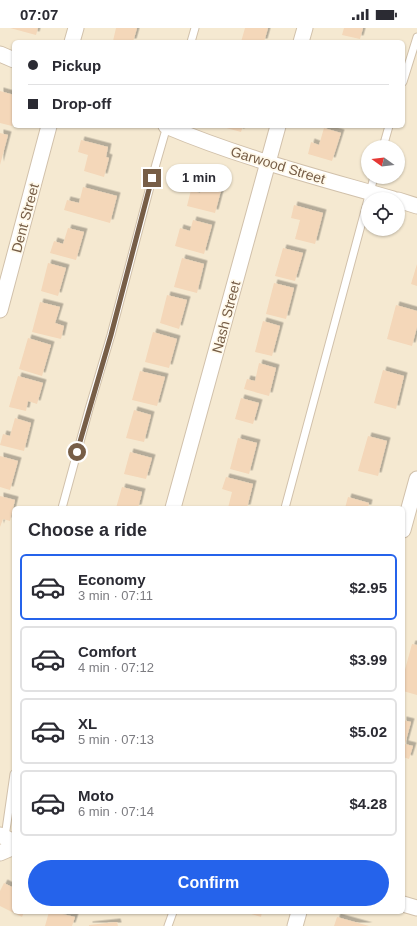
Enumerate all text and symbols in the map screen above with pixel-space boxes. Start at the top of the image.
text: 07:07 [20,6,58,23]
text: Pickup [52,57,101,74]
text: Drop-off [52,95,111,112]
north arrow [361,140,405,184]
map controls [361,140,405,236]
street label: Garwood Street [229,143,327,187]
callout: 1 min [166,164,232,192]
route end [143,169,161,187]
text: 1 min [182,170,216,185]
street label: Dent Street [8,182,42,254]
button: locate [361,192,405,236]
street label: Nash Street [209,279,243,355]
route start [68,443,86,461]
text: Choose a ride [28,520,147,540]
icon: car [30,569,66,605]
text: Economy [78,571,146,588]
text: $2.95 [349,579,387,596]
text: 3 min · 07:11 [78,588,153,603]
icon: car [30,641,66,677]
text: Comfort [78,643,136,660]
text: $3.99 [349,651,387,668]
text: 4 min · 07:12 [78,660,154,675]
icon: car [30,713,66,749]
text: XL [78,715,97,732]
text: $5.02 [349,723,387,740]
text: 5 min · 07:13 [78,732,154,747]
icon: car [30,785,66,821]
text: Moto [78,787,114,804]
text: $4.28 [349,795,387,812]
text: 6 min · 07:14 [78,804,154,819]
button: Confirm [28,860,389,906]

